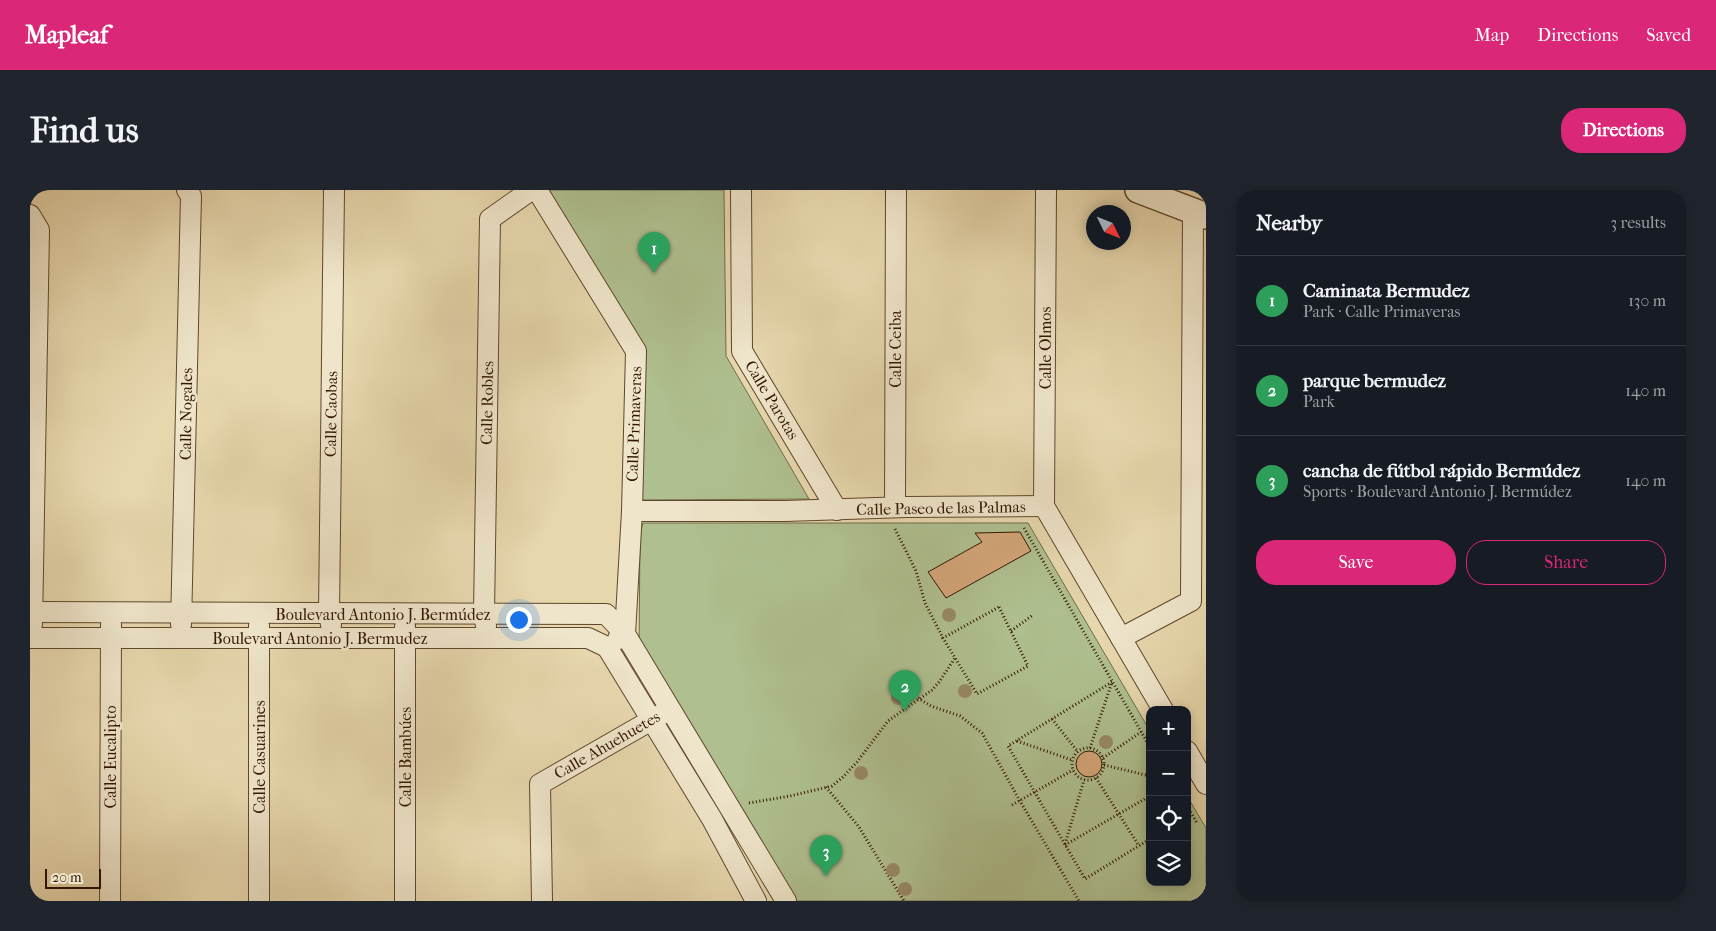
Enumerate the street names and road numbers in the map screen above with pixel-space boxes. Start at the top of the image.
street label: Calle Olmos [1036,307,1055,389]
street label: Calle Ceiba [886,310,905,388]
street label: Calle Parotas [741,357,803,443]
street label: Calle Robles [477,361,497,445]
street label: Calle Primaveras [622,366,646,482]
street label: Calle Nogales [176,368,196,460]
street label: Calle Caobas [321,371,341,457]
street label: Calle Paseo de las Palmas [856,497,1026,519]
street label: Boulevard Antonio J. Bermúdez [275,605,491,624]
street label: Boulevard Antonio J. Bermudez [212,629,428,648]
street label: Calle Casuarines [250,700,269,814]
street label: Calle Eucalipto [101,705,120,809]
street label: Calle Bambúes [396,707,415,807]
street label: Calle Ahuehuetes [551,707,664,783]

